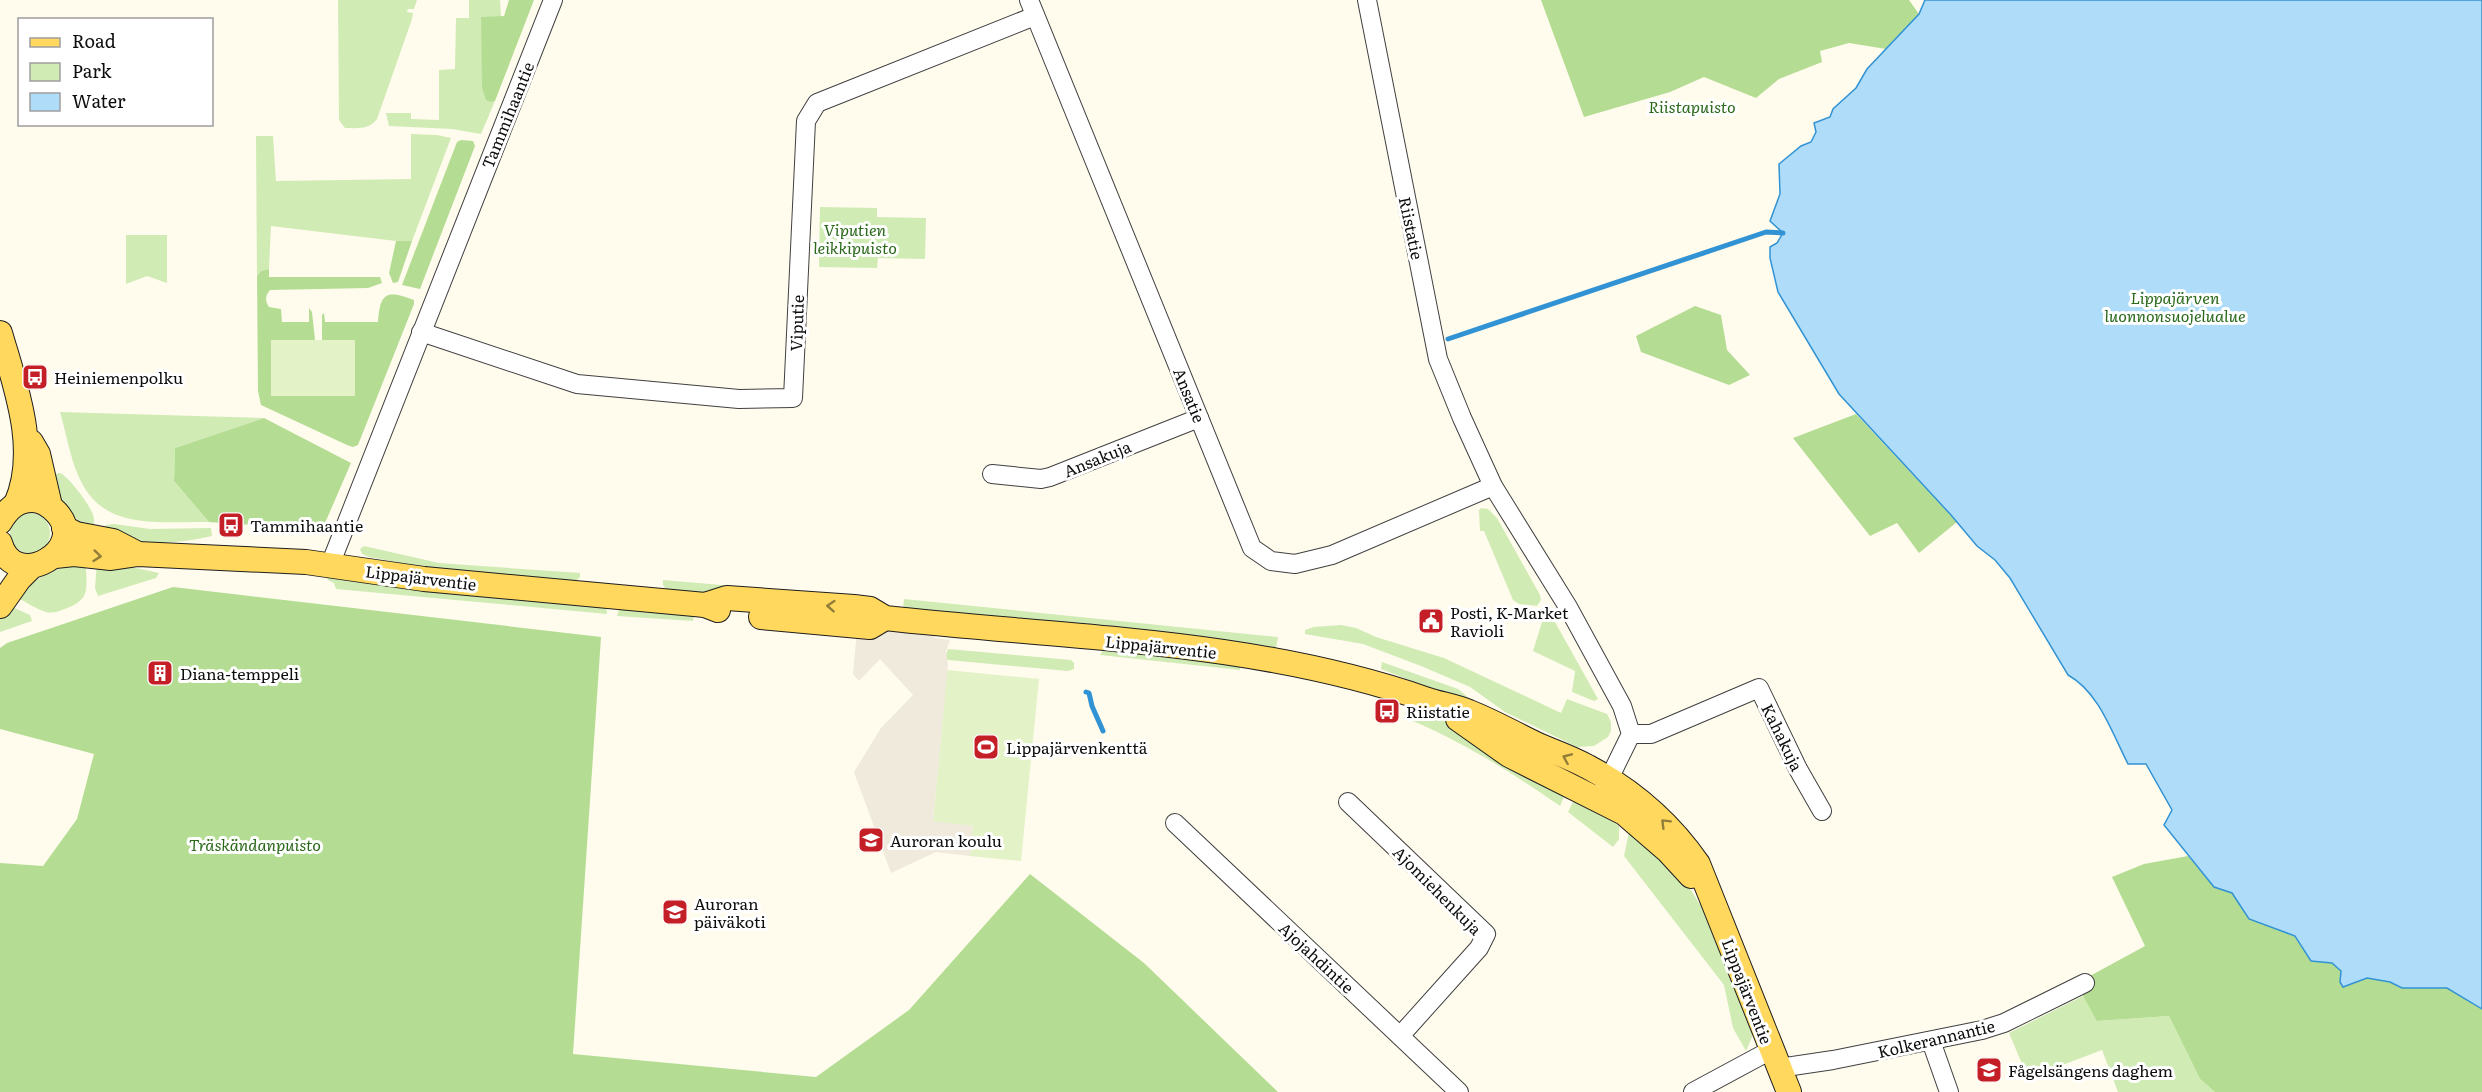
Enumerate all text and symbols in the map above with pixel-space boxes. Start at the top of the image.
legend [18,18,213,126]
text: Road [72,27,116,54]
text: Park [72,57,113,84]
street label: Tammihaantie [475,58,539,172]
text: Water [72,87,126,114]
park label: Riistapuisto [1648,94,1736,118]
street label: Riistatie [1394,194,1430,262]
park label: Viputien leikkipuisto [813,217,897,259]
park label: Lippajärven luonnonsuojelualue [2104,285,2246,327]
street label: Viputie [783,294,809,352]
bus stop icon: Heiniemenpolku [20,362,50,392]
street label: Ansatie [1168,364,1212,426]
place label: Heiniemenpolku [54,365,183,389]
street label: Ansakuja [1060,433,1135,482]
bus stop icon: Tammihaantie [216,510,246,540]
place label: Tammihaantie [250,513,363,537]
one-way arrow [92,550,101,562]
street label: Lippajärventie [364,558,478,596]
one-way arrow [826,599,835,612]
place label: Posti, K-Market Ravioli [1450,600,1569,642]
public building icon: Posti, K-Market Ravioli [1416,606,1446,636]
street label: Lippajärventie [1104,628,1218,664]
building icon: Diana-temppeli [145,658,175,688]
place label: Diana-temppeli [180,661,299,685]
bus stop icon: Riistatie [1372,696,1402,726]
place label: Riistatie [1406,699,1470,723]
street label: Kahakuja [1756,699,1810,775]
sports icon: Lippajärvenkenttä [971,732,1001,762]
place label: Lippajärvenkenttä [1006,735,1148,759]
one-way arrow [1563,753,1574,765]
one-way arrow [1662,820,1673,831]
school or university icon: Auroran koulu [856,825,886,855]
place label: Auroran koulu [890,828,1002,852]
park label: Träskändanpuisto [189,832,321,856]
street label: Ajomiehenkuja [1388,840,1488,940]
place label: Auroran päiväkoti [694,891,766,933]
school or university icon: Auroran päiväkoti [660,897,690,927]
street label: Ajojahdintie [1274,916,1360,998]
street label: Lippajärventie [1717,935,1779,1047]
street label: Kolkerannantie [1875,1013,1997,1063]
school or university icon: Fågelsängens daghem [1974,1055,2004,1085]
place label: Fågelsängens daghem [2008,1058,2174,1082]

